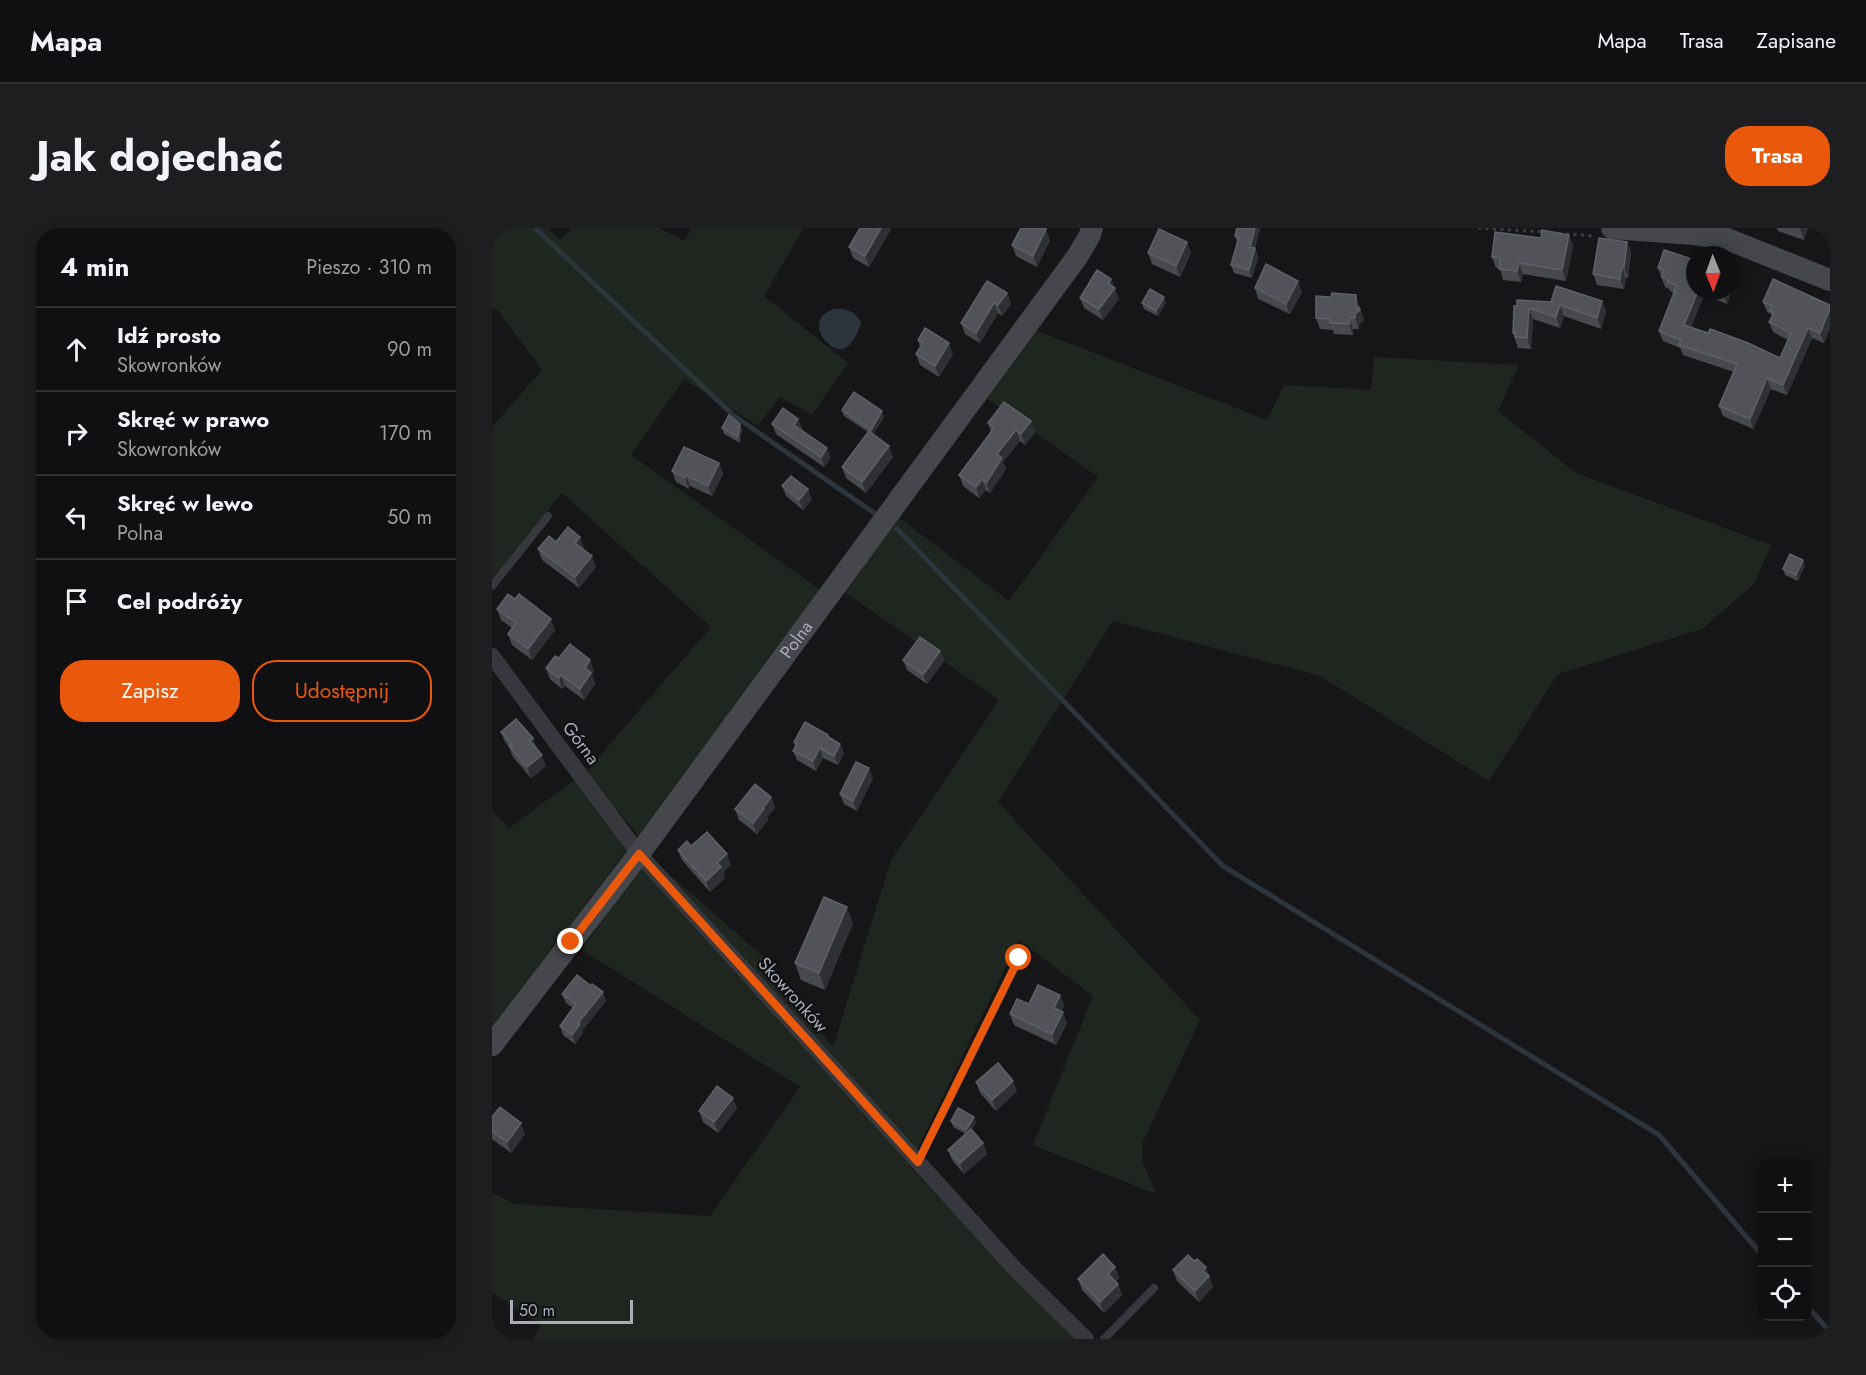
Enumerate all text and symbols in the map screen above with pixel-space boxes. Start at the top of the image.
text: Mapa [30,21,102,62]
text: Mapa [1597,26,1647,56]
text: Trasa [1680,26,1724,56]
text: Zapisane [1757,26,1836,56]
text: Jak dojechać [36,126,284,187]
button: Trasa [1725,126,1830,186]
north arrow [1686,246,1740,300]
text: 4 min [60,248,129,286]
text: Pieszo · 310 m [306,253,432,282]
text: Idź prosto [117,319,221,351]
icon: ahead [60,333,93,366]
text: 90 m [387,335,432,364]
text: Skowronków [117,351,221,380]
text: Skręć w prawo [117,403,269,435]
icon: right [60,417,93,450]
text: 170 m [379,419,432,448]
text: Skowronków [117,435,221,464]
text: Skręć w lewo [117,487,253,519]
icon: left [60,501,93,534]
text: 50 m [387,503,432,532]
text: Polna [117,519,163,548]
icon: arrive [60,585,93,618]
text: Cel podróży [117,585,242,617]
street label: Polna [774,615,819,664]
button: Zapisz [60,660,240,722]
button: Udostępnij [252,660,432,722]
street label: Górna [556,716,606,770]
route end [557,928,583,954]
route start [1005,944,1031,970]
street label: Skowronków [752,951,835,1039]
map controls [1758,1159,1812,1321]
button: + [1758,1159,1812,1213]
button: − [1758,1213,1812,1267]
button: locate [1758,1267,1812,1321]
scale bar [510,1297,633,1324]
text: 50 m [519,1299,555,1322]

